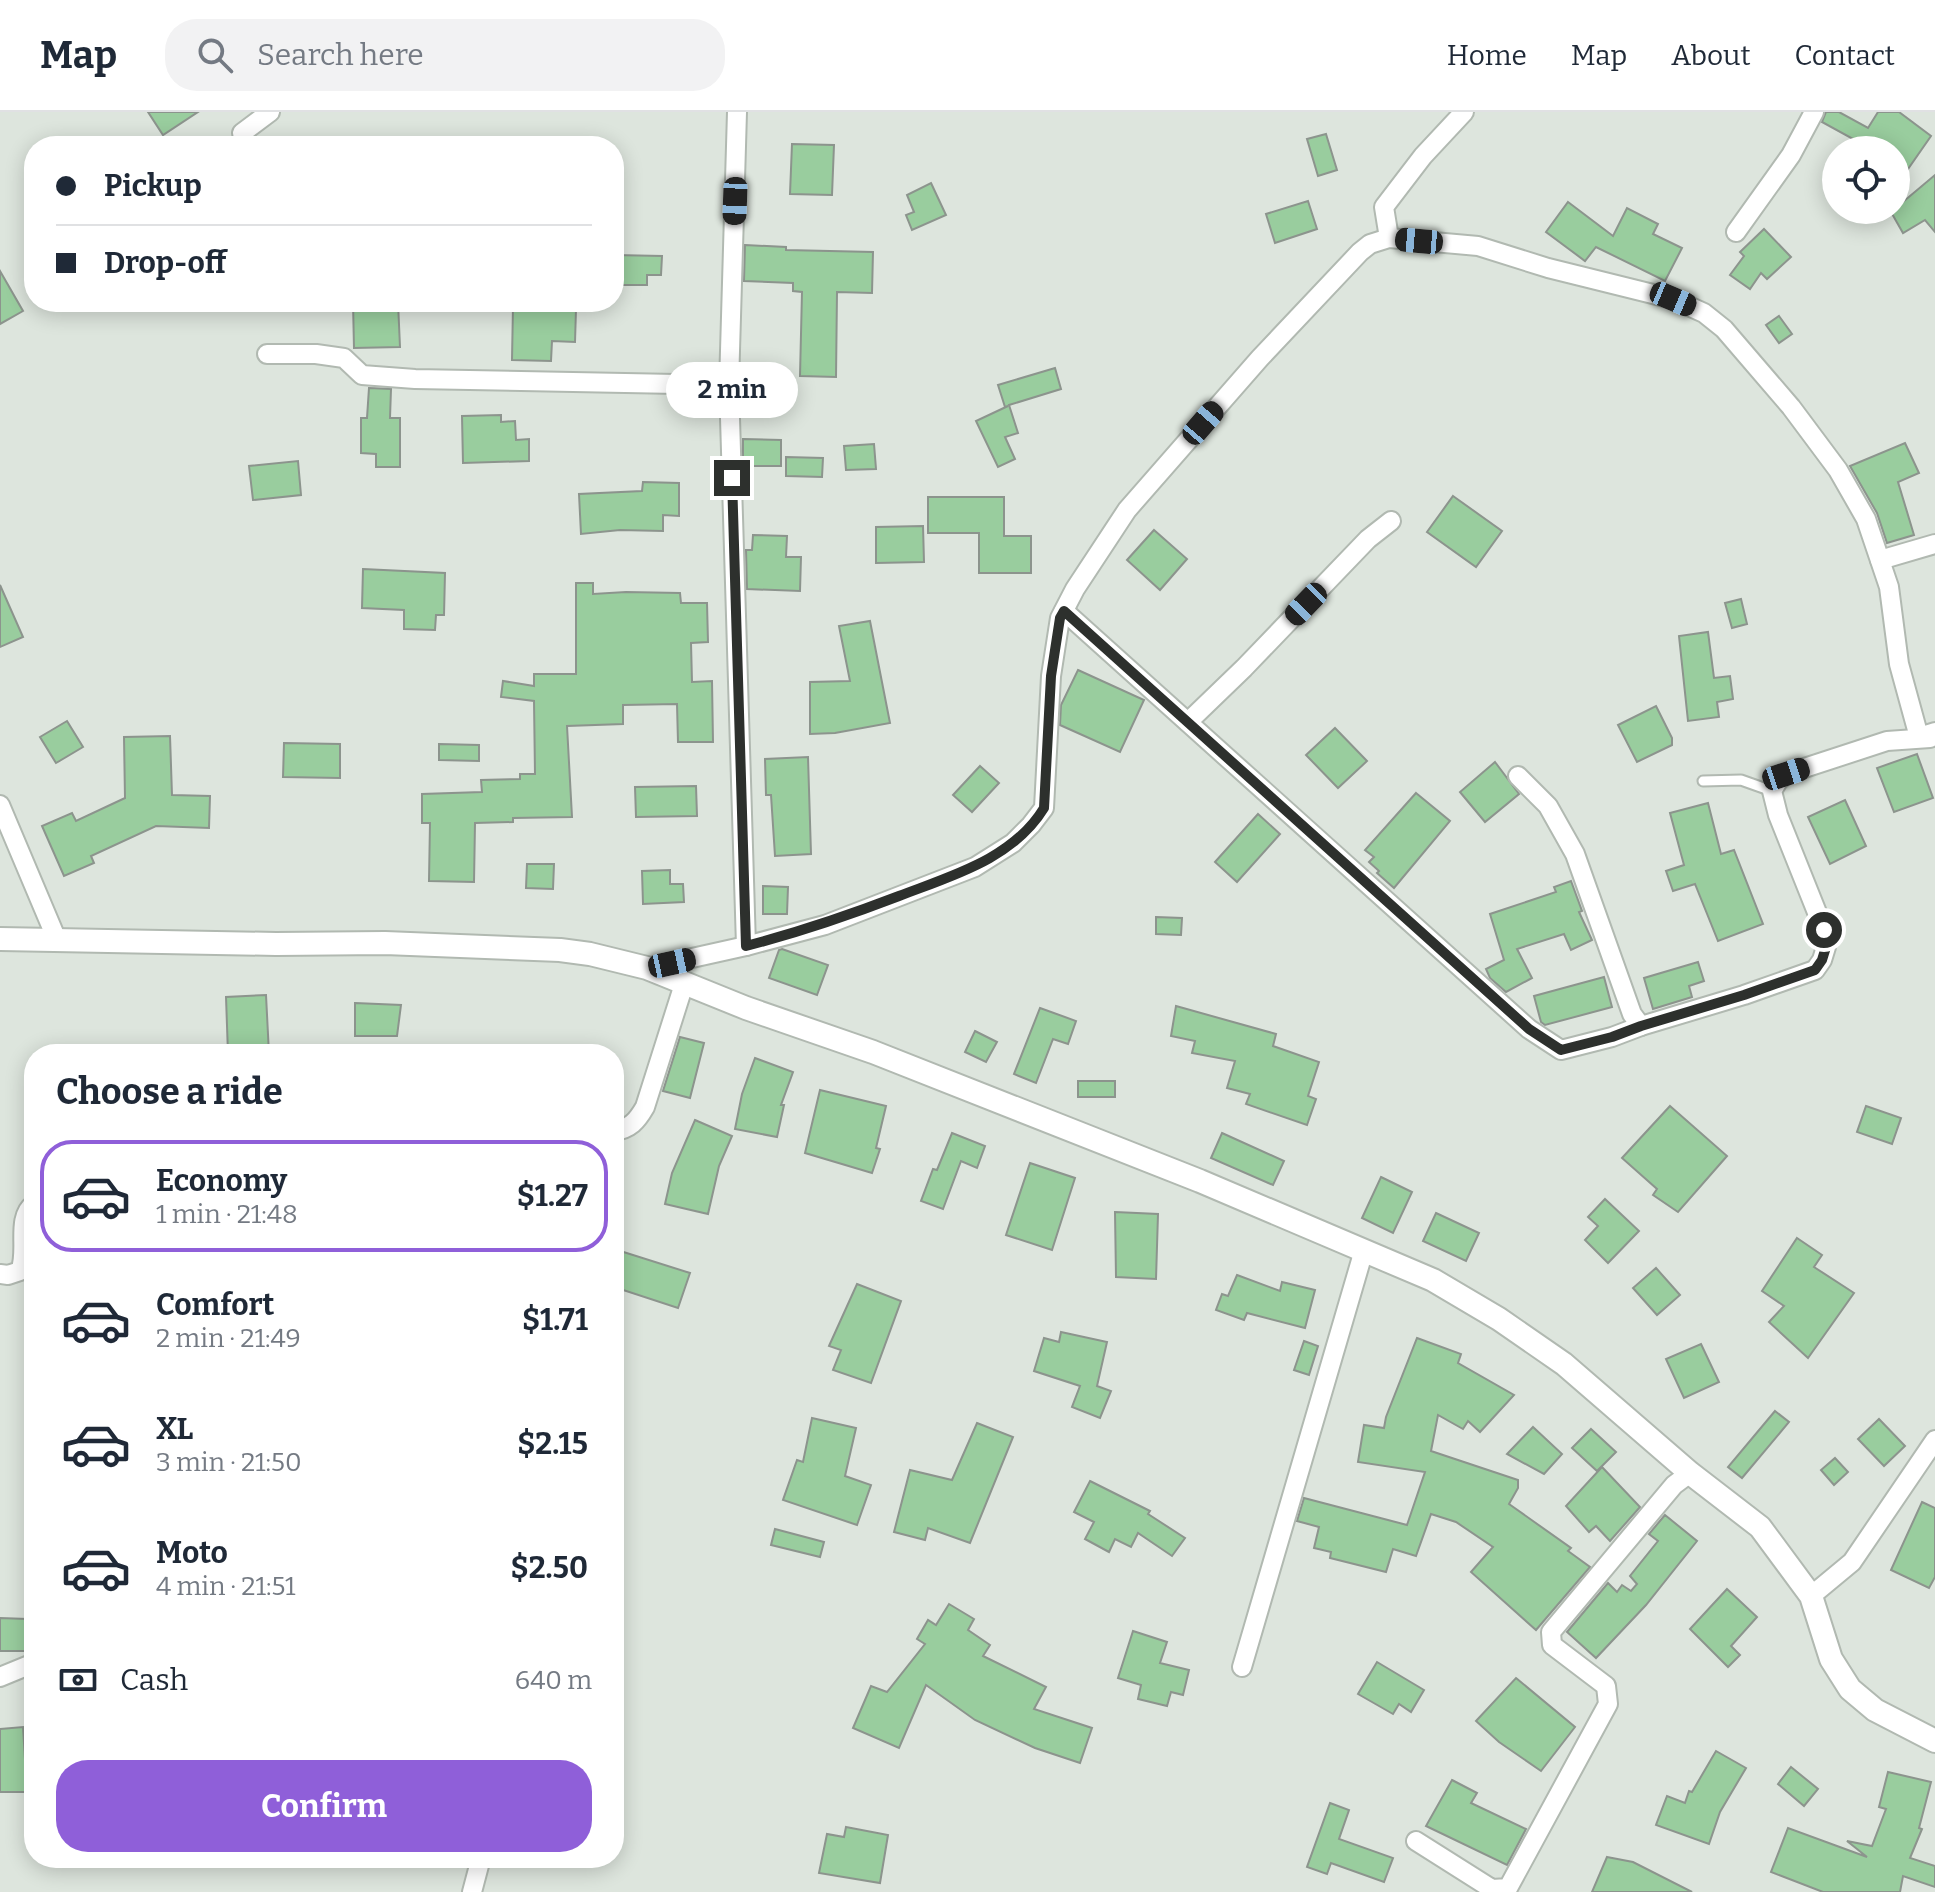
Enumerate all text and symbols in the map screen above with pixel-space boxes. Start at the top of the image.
search box [165,19,725,91]
text: Map [40,32,117,78]
icon: search [193,33,237,77]
text: Search here [257,37,424,73]
text: Home [1447,39,1527,72]
text: Map [1571,39,1627,72]
text: About [1671,39,1751,72]
text: Contact [1795,39,1895,72]
map controls [1822,136,1910,224]
button: locate [1822,136,1910,224]
text: Pickup [104,168,202,204]
car [722,177,748,225]
car [1394,227,1444,255]
text: Drop-off [104,245,226,281]
car [1646,279,1700,319]
callout: 2 min [666,362,798,418]
text: 2 min [697,374,767,405]
car [1178,397,1228,449]
route end [714,460,750,496]
car [1281,578,1331,630]
car [1759,755,1813,793]
route start [1806,912,1842,948]
car [646,946,698,980]
text: Choose a ride [56,1070,283,1114]
icon: car [60,1160,132,1232]
text: Economy [156,1163,287,1199]
text: $1.27 [517,1178,588,1214]
text: 1 min · 21:48 [156,1199,298,1230]
icon: car [60,1284,132,1356]
text: Comfort [156,1287,274,1323]
text: $1.71 [522,1302,588,1338]
text: 2 min · 21:49 [156,1323,301,1354]
icon: car [60,1408,132,1480]
text: XL [156,1411,193,1447]
text: $2.15 [517,1426,588,1462]
text: 3 min · 21:50 [156,1447,302,1478]
icon: car [60,1532,132,1604]
text: Moto [156,1535,228,1571]
text: $2.50 [510,1550,588,1586]
text: 4 min · 21:51 [156,1571,296,1602]
icon: cash [56,1658,100,1702]
text: Cash [120,1662,188,1698]
text: 640 m [515,1665,592,1696]
button: Confirm [56,1760,592,1852]

